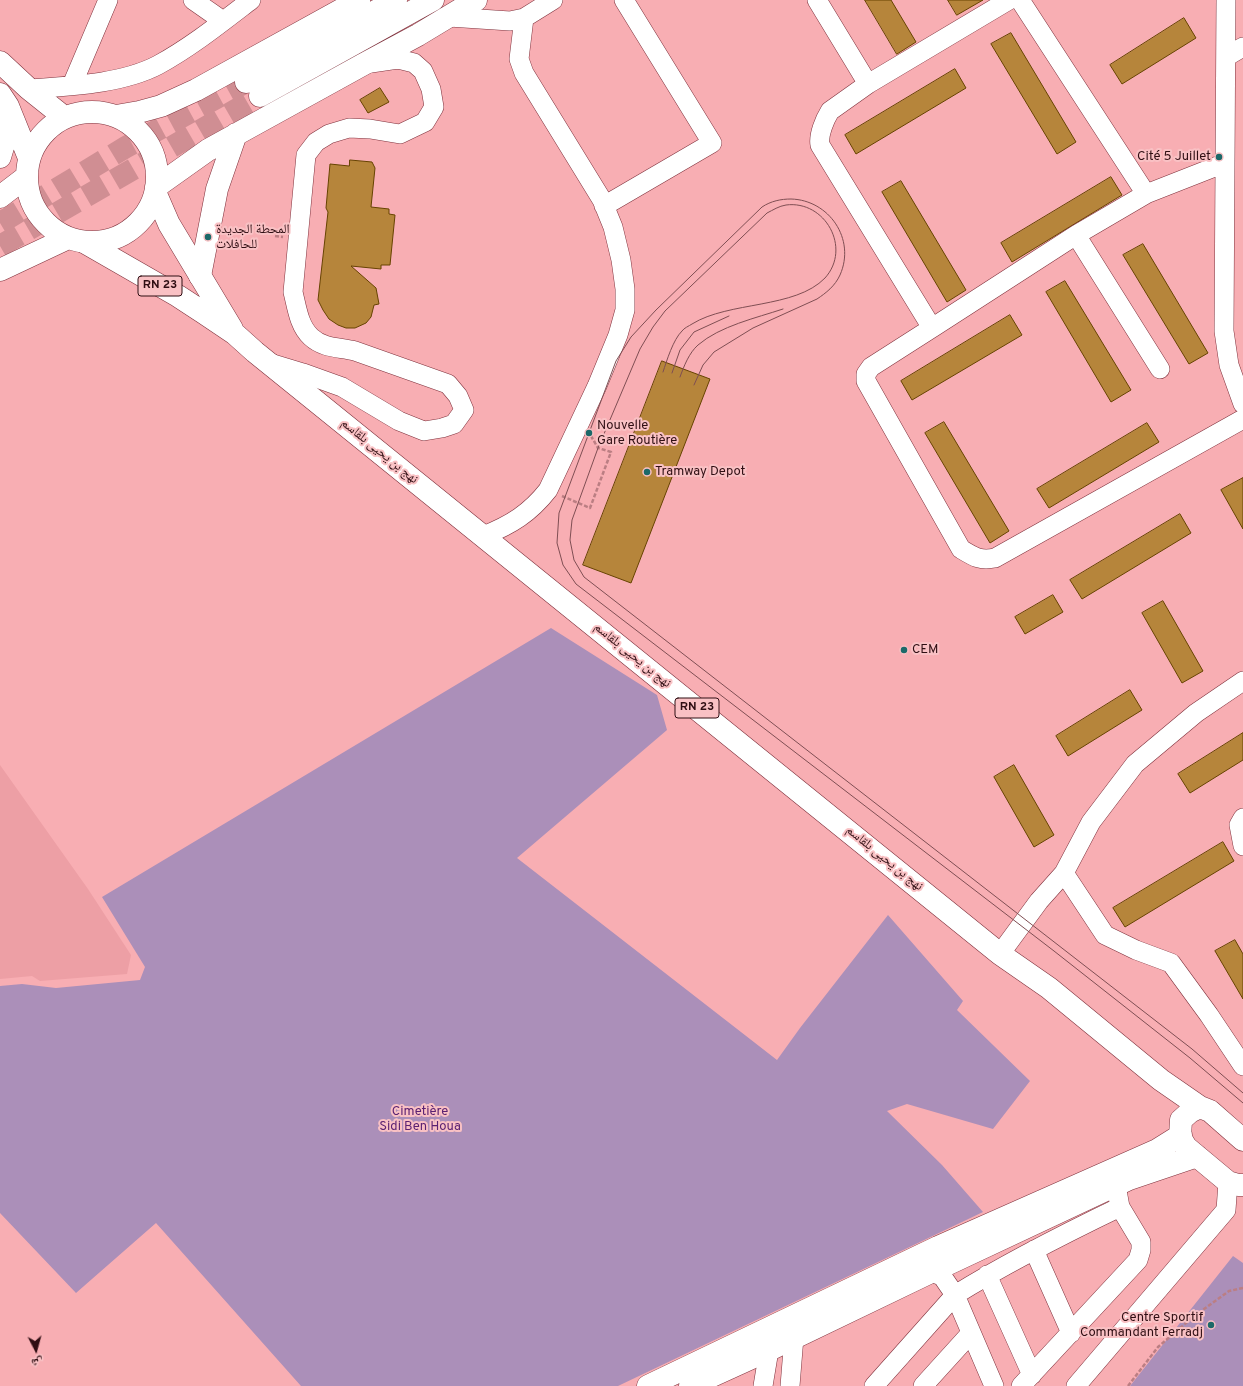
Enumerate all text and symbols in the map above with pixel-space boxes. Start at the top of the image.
place label: Cité 5 Juillet [1137,149,1211,165]
marker: Cité 5 Juillet [1214,152,1224,162]
place label: المحطة الجديدة للحافلات [216,222,290,253]
marker: المحطة الجديدة للحافلات [203,232,213,242]
road number: RN 23 [138,276,182,296]
street label: نهج بن يحيى بلقاسم [337,416,421,488]
place label: Nouvelle Gare Routière [597,418,677,449]
marker: Nouvelle Gare Routière [584,428,594,438]
place label: Tramway Depot [655,464,745,480]
marker: Tramway Depot [642,467,652,477]
street label: نهج بن يحيى بلقاسم [590,620,674,692]
place label: CEM [912,642,938,658]
marker: CEM [899,645,909,655]
road number: RN 23 [675,698,719,718]
street label: نهج بن يحيى بلقاسم [842,823,926,895]
park label: Cimetière Sidi Ben Houa [379,1104,461,1135]
place label: Centre Sportif Commandant Ferradj [1080,1310,1203,1341]
marker: Centre Sportif Commandant Ferradj [1206,1320,1216,1330]
north arrow [16,1330,56,1370]
text: ش [31,1354,44,1370]

